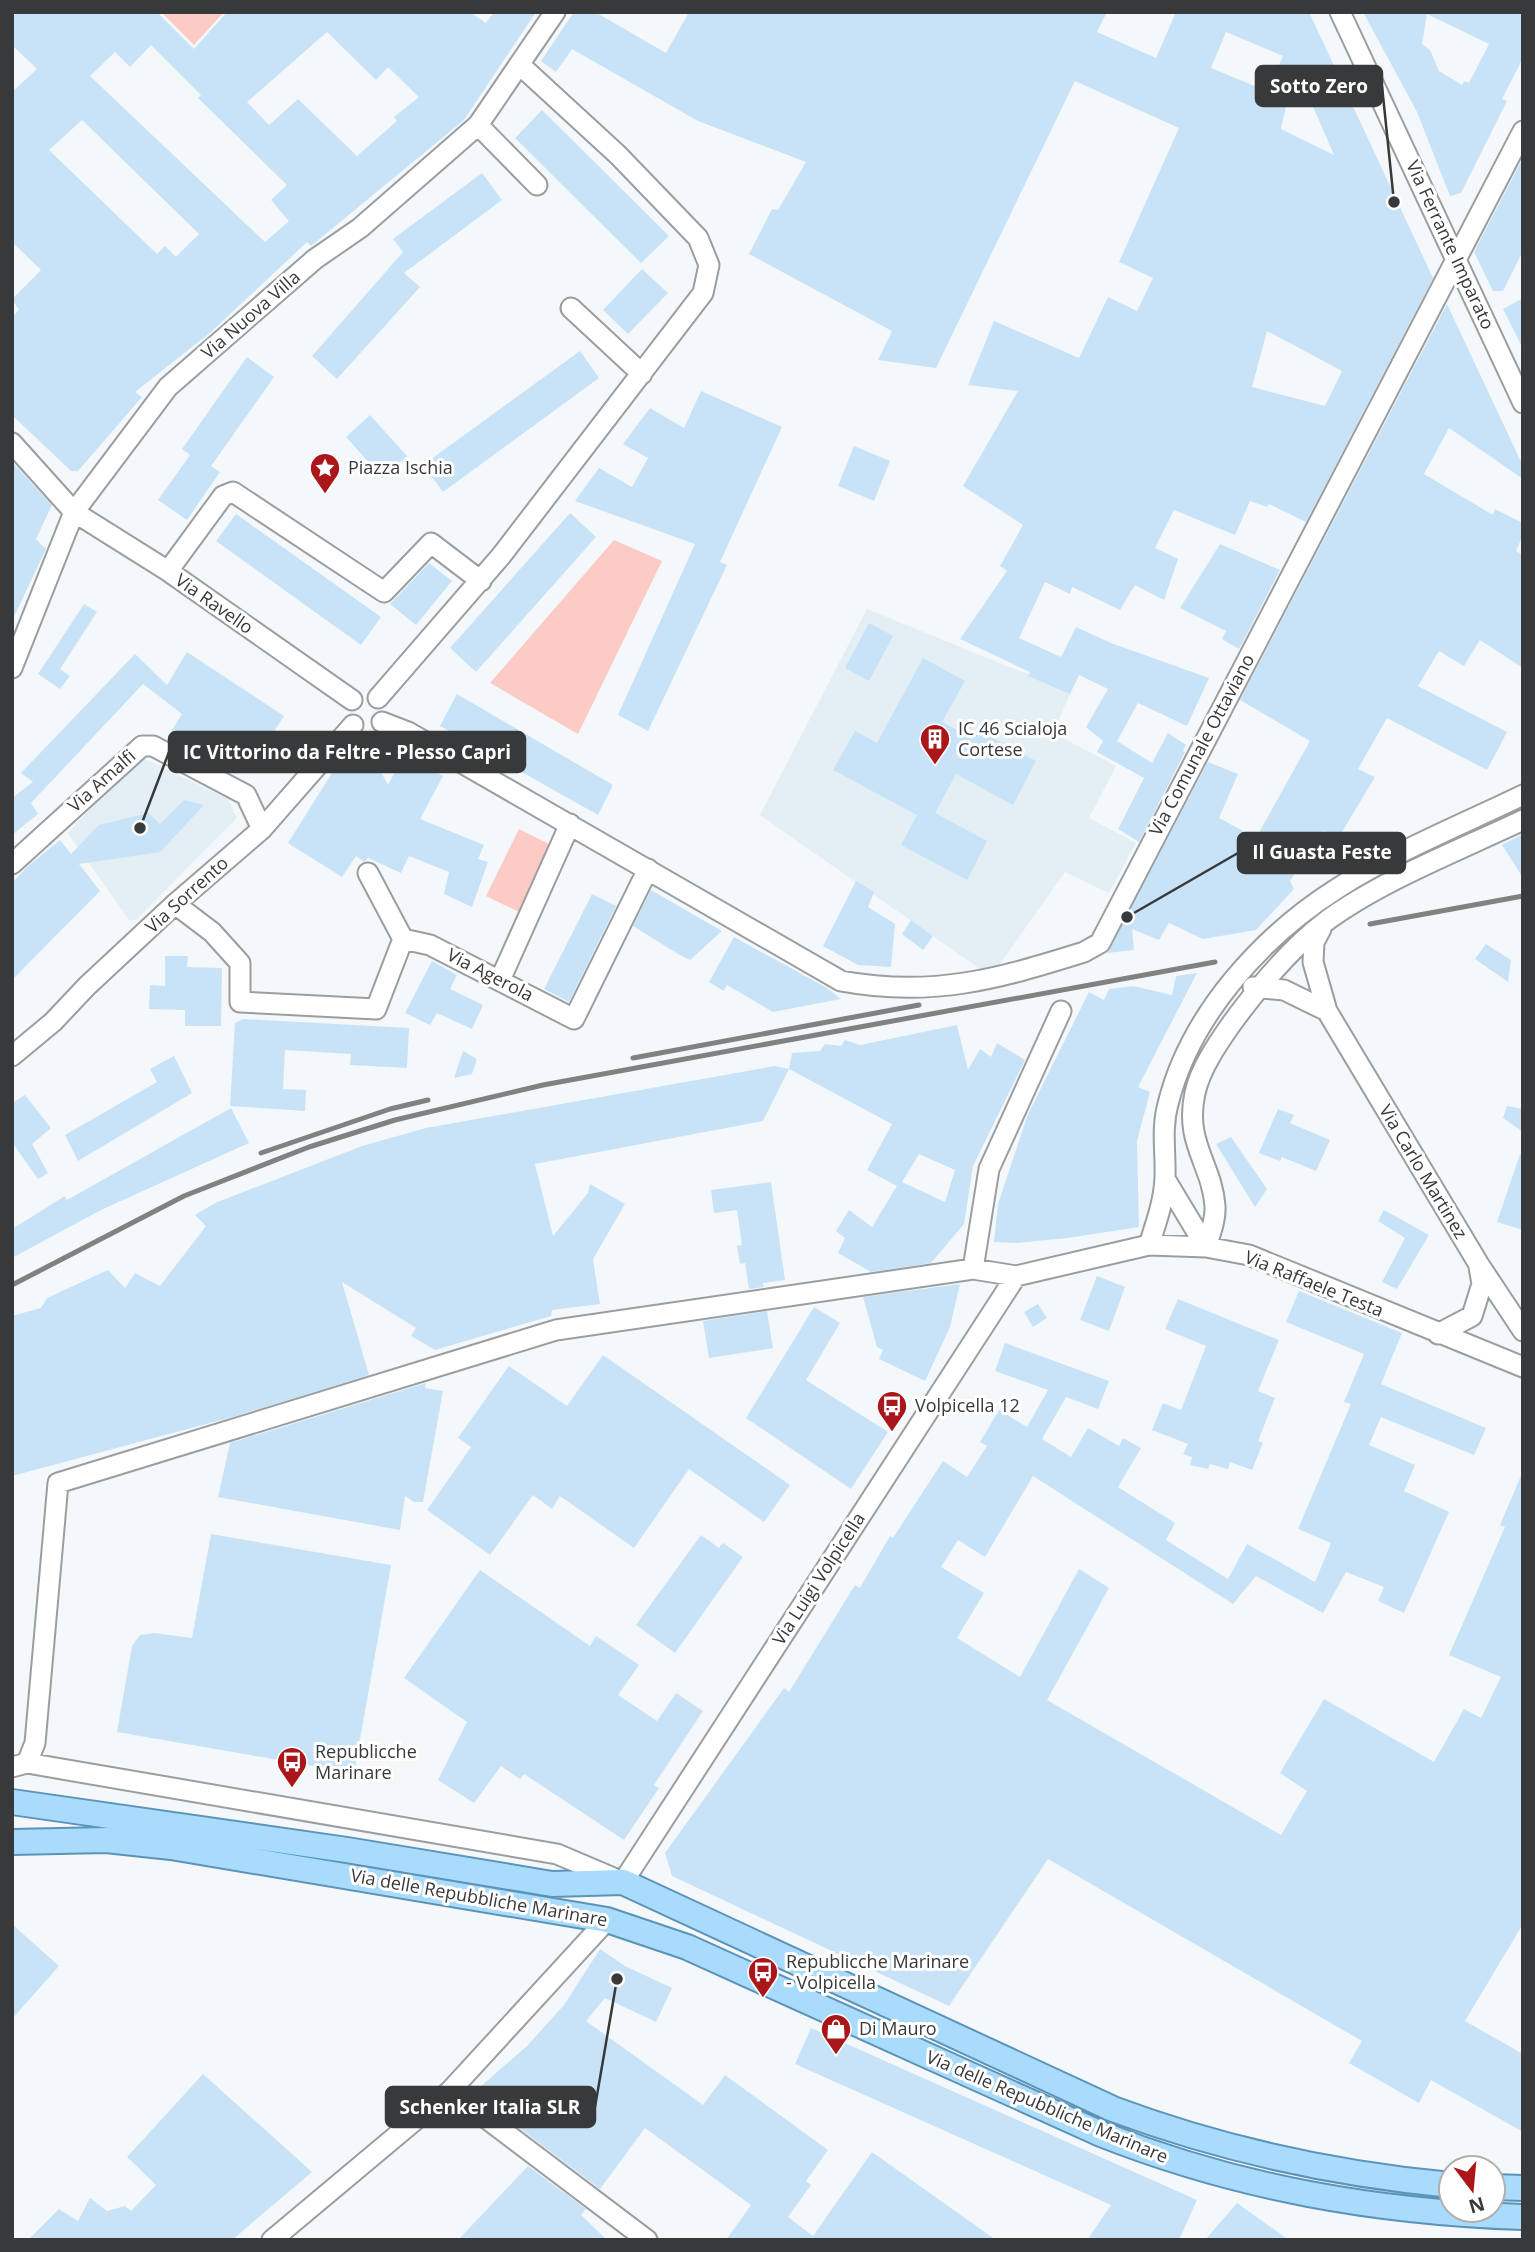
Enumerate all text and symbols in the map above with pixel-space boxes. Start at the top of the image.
callout: Sotto Zero [1256,66,1382,106]
text: Sotto Zero [1270,73,1368,99]
street label: Via Ferrante Imparato [1401,156,1501,333]
street label: Via Nuova Villa [196,265,305,364]
place icon: Piazza Ischia [308,451,342,495]
place label: Piazza Ischia [348,455,453,479]
street label: Via Ravello [171,568,258,639]
street label: Via Comunale Ottaviano [1143,650,1259,840]
place label: IC 46 Scialoja Cortese [958,716,1067,761]
building icon: IC 46 Scialoja Cortese [918,722,952,766]
callout: IC Vittorino da Feltre - Plesso Capri [169,732,525,772]
text: IC Vittorino da Feltre - Plesso Capri [183,739,511,765]
street label: Via Amalfi [62,744,140,817]
callout: Il Guasta Feste [1238,833,1405,873]
text: Il Guasta Feste [1252,839,1392,865]
street label: Via Sorrento [140,851,233,938]
street label: Via Agerola [443,942,538,1006]
street label: Via Carlo Martinez [1374,1100,1473,1243]
street label: Via Raffaele Testa [1241,1244,1387,1322]
bus stop icon: Volpicella 12 [875,1389,909,1433]
place label: Volpicella 12 [915,1393,1020,1417]
street label: Via Luigi Volpicella [766,1508,870,1649]
place label: Republicche Marinare [315,1739,417,1784]
bus stop icon: Republicche Marinare [275,1745,309,1789]
street label: Via delle Repubbliche Marinare [349,1863,609,1931]
place label: Republicche Marinare - Volpicella [786,1949,969,1994]
bus stop icon: Republicche Marinare - Volpicella [746,1955,780,1999]
shop icon: Di Mauro [819,2012,853,2056]
place label: Di Mauro [859,2016,937,2040]
street label: Via delle Repubbliche Marinare [923,2044,1172,2168]
callout: Schenker Italia SLR [386,2087,595,2127]
text: Schenker Italia SLR [400,2094,581,2120]
north arrow [1437,2154,1507,2224]
text: N [1466,2191,1488,2220]

